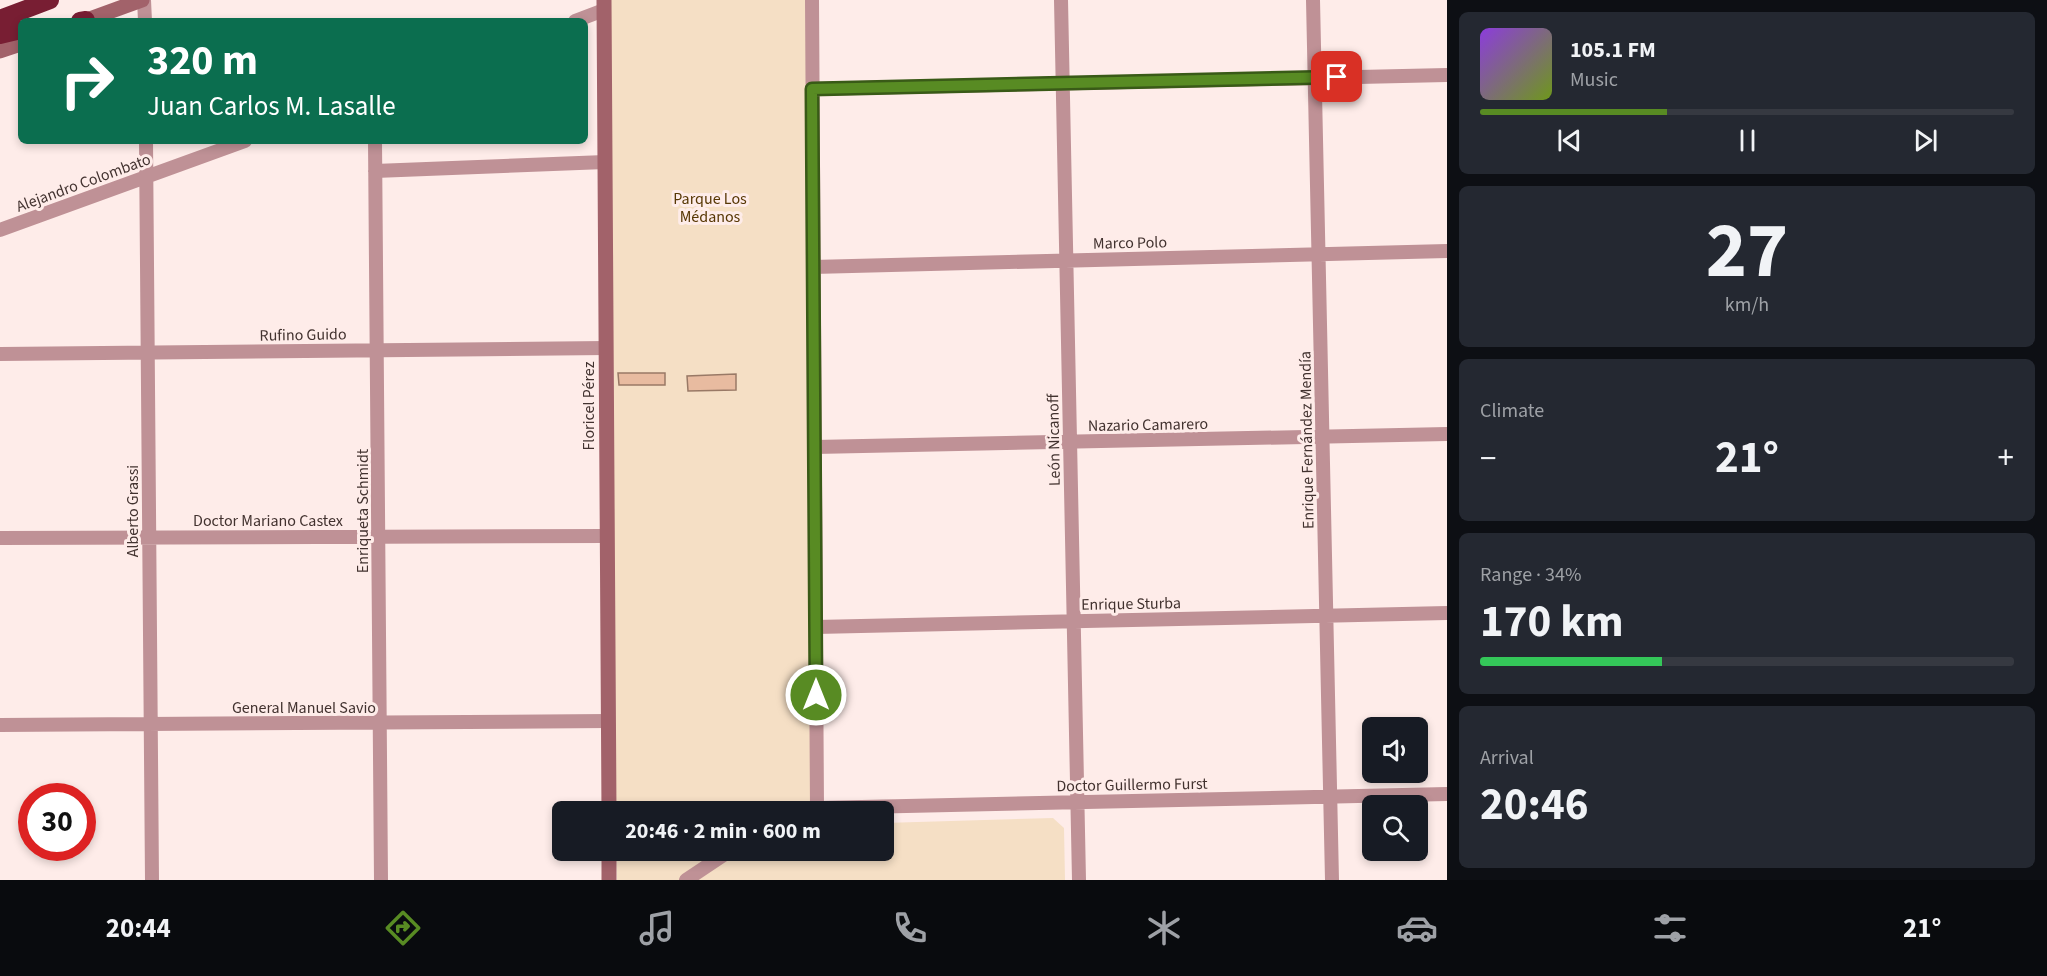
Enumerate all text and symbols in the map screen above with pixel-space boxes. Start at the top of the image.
text: 320 m [147,31,258,91]
text: 105.1 FM [1570,34,1656,66]
icon: right [48,42,126,120]
pin [1311,51,1362,102]
icon: arrive [1320,60,1353,93]
text: Music [1570,66,1618,94]
text: Juan Carlos M. Lasalle [147,87,396,126]
icon: previous [1553,124,1586,157]
icon: pause [1731,124,1764,157]
icon: next [1909,124,1942,157]
street label: Alejandro Colombato [13,148,154,218]
park label: Parque Los Médanos [673,188,747,228]
text: 27 [1706,196,1788,307]
street label: Marco Polo [1093,231,1167,255]
text: km/h [1725,291,1769,319]
street label: Rufino Guido [259,323,347,347]
street label: Enrique Fernández Mendía [1294,351,1320,529]
street label: Floricel Pérez [578,361,600,451]
street label: León Nicanoff [1042,393,1066,486]
text: Climate [1480,397,1544,425]
street label: Nazario Camarero [1088,413,1208,437]
text: 21° [1715,426,1779,490]
text: − [1480,435,1496,482]
text: + [1998,435,2014,482]
street label: Enriqueta Schmidt [352,448,374,573]
street label: Alberto Grassi [122,465,144,557]
street label: Doctor Mariano Castex [193,510,343,532]
text: Range · 34% [1480,561,1581,589]
text: 170 km [1480,590,1624,654]
street label: Enrique Sturba [1081,592,1181,616]
position arrow [784,663,848,727]
street label: General Manuel Savio [232,697,376,719]
map controls [1362,717,1428,861]
button: sound [1362,717,1428,783]
text: Arrival [1480,744,1534,772]
street label: Doctor Guillermo Furst [1056,773,1208,797]
text: 20:46 [1480,773,1589,837]
speed limit sign: 30 [18,783,96,861]
button: search [1362,795,1428,861]
text: 20:46 · 2 min · 600 m [625,815,821,847]
icon: directions [382,907,424,949]
icon: music [636,907,678,949]
icon: phone [889,907,931,949]
icon: climate [1143,907,1185,949]
icon: car [1396,907,1438,949]
icon: filters [1649,907,1691,949]
text: 20:44 [106,909,171,948]
text: 21° [1903,909,1941,948]

